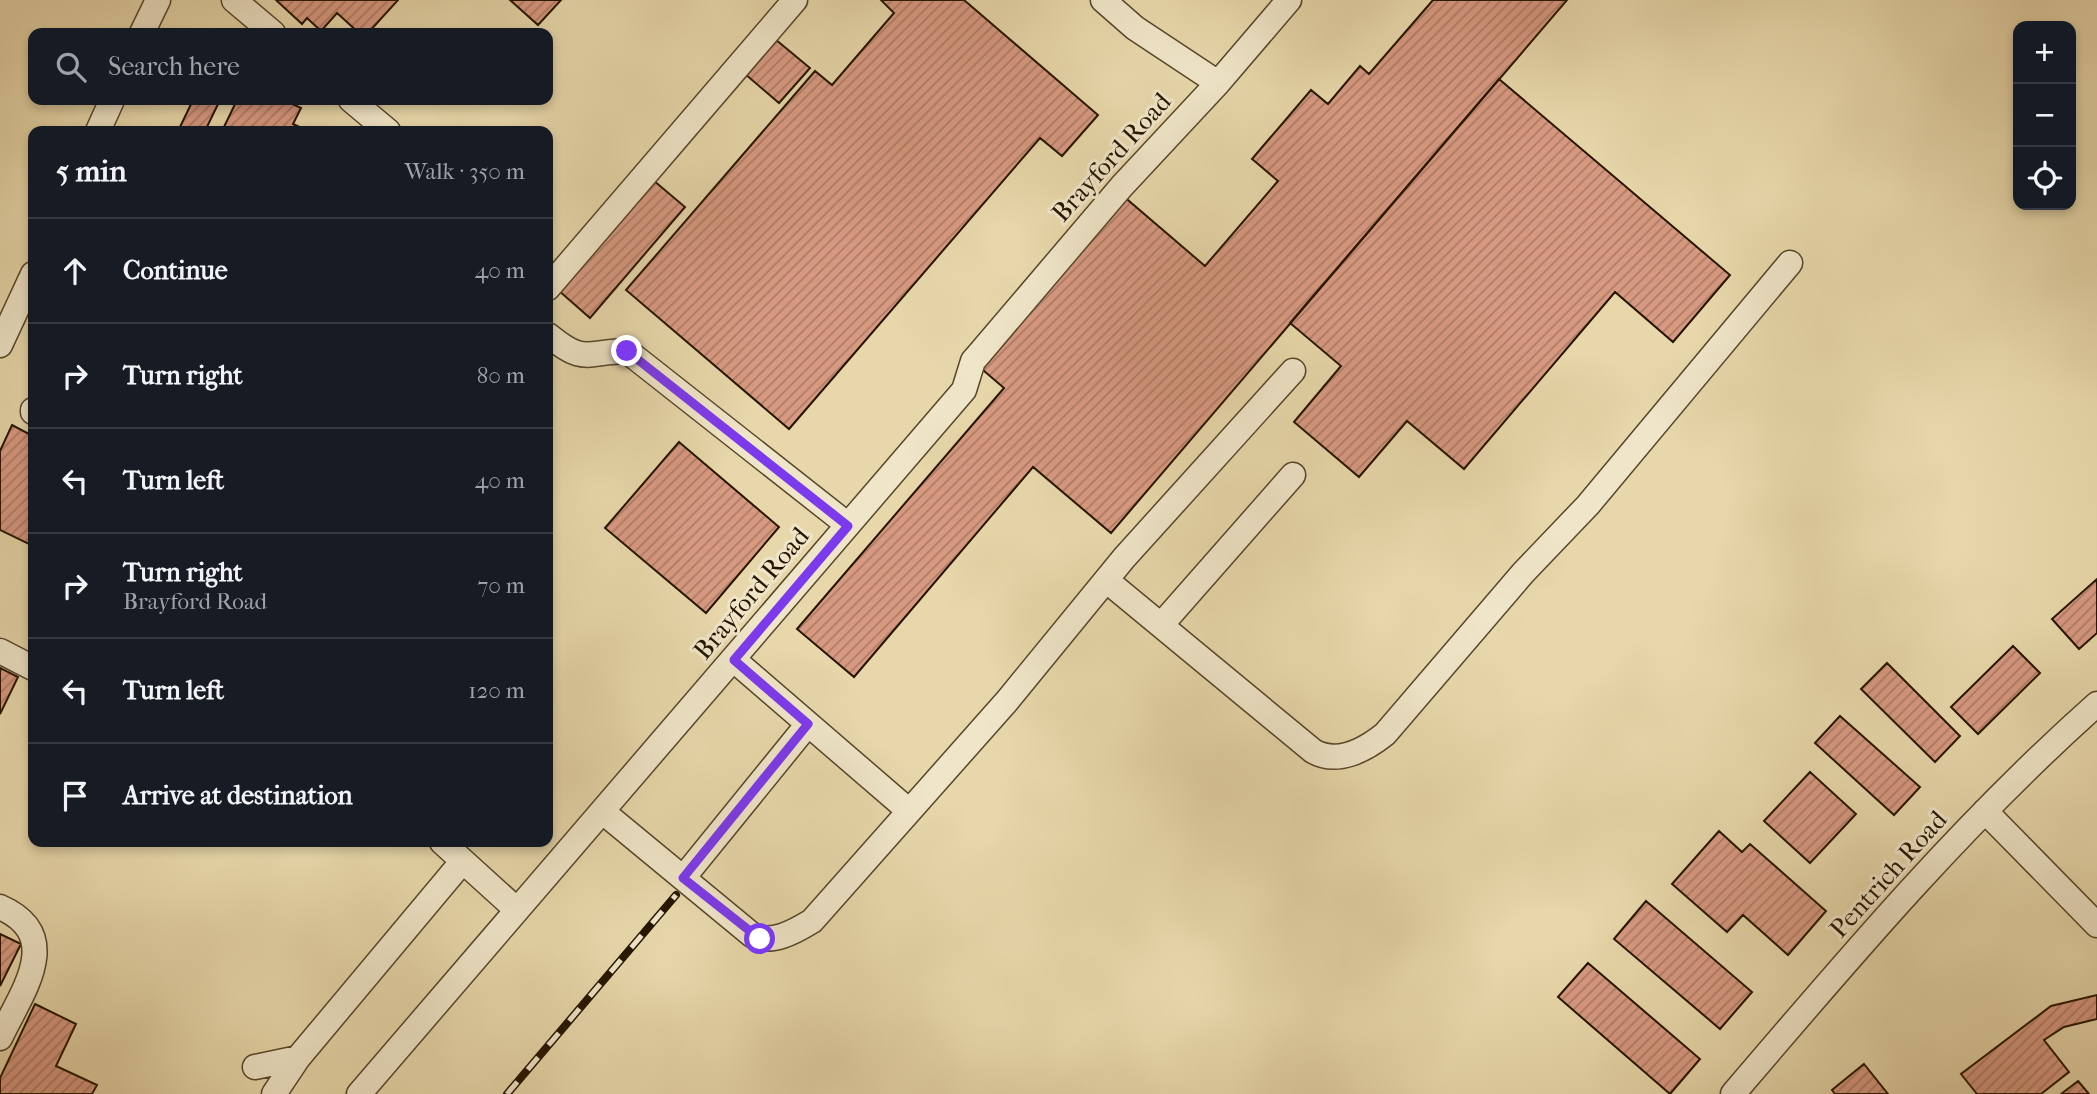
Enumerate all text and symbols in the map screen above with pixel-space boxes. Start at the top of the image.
map controls [2013,21,2076,210]
button: + [2013,21,2076,84]
search box [28,28,553,105]
icon: search [52,48,90,86]
text: Search here [108,51,240,82]
button: − [2013,84,2076,147]
street label: Brayford Road [1045,86,1178,228]
button: locate [2013,147,2076,210]
text: 5 min [56,154,127,189]
text: Walk · 350 m [405,158,525,185]
icon: ahead [56,252,94,290]
text: Continue [123,255,228,286]
text: 40 m [475,257,525,284]
route end [611,335,642,366]
icon: right [56,357,94,395]
text: Turn right [123,360,243,391]
text: 80 m [477,362,525,389]
icon: left [56,462,94,500]
text: Turn left [123,465,224,496]
text: 40 m [475,467,525,494]
street label: Brayford Road [687,520,816,666]
text: Turn right [123,557,243,588]
icon: right [56,567,94,605]
text: 70 m [477,572,525,599]
text: Brayford Road [123,588,267,615]
icon: left [56,672,94,710]
text: Turn left [123,675,224,706]
text: 120 m [468,677,525,704]
icon: arrive [56,777,94,815]
text: Arrive at destination [123,780,353,811]
street label: Pentrich Road [1823,804,1954,944]
route start [744,923,775,954]

